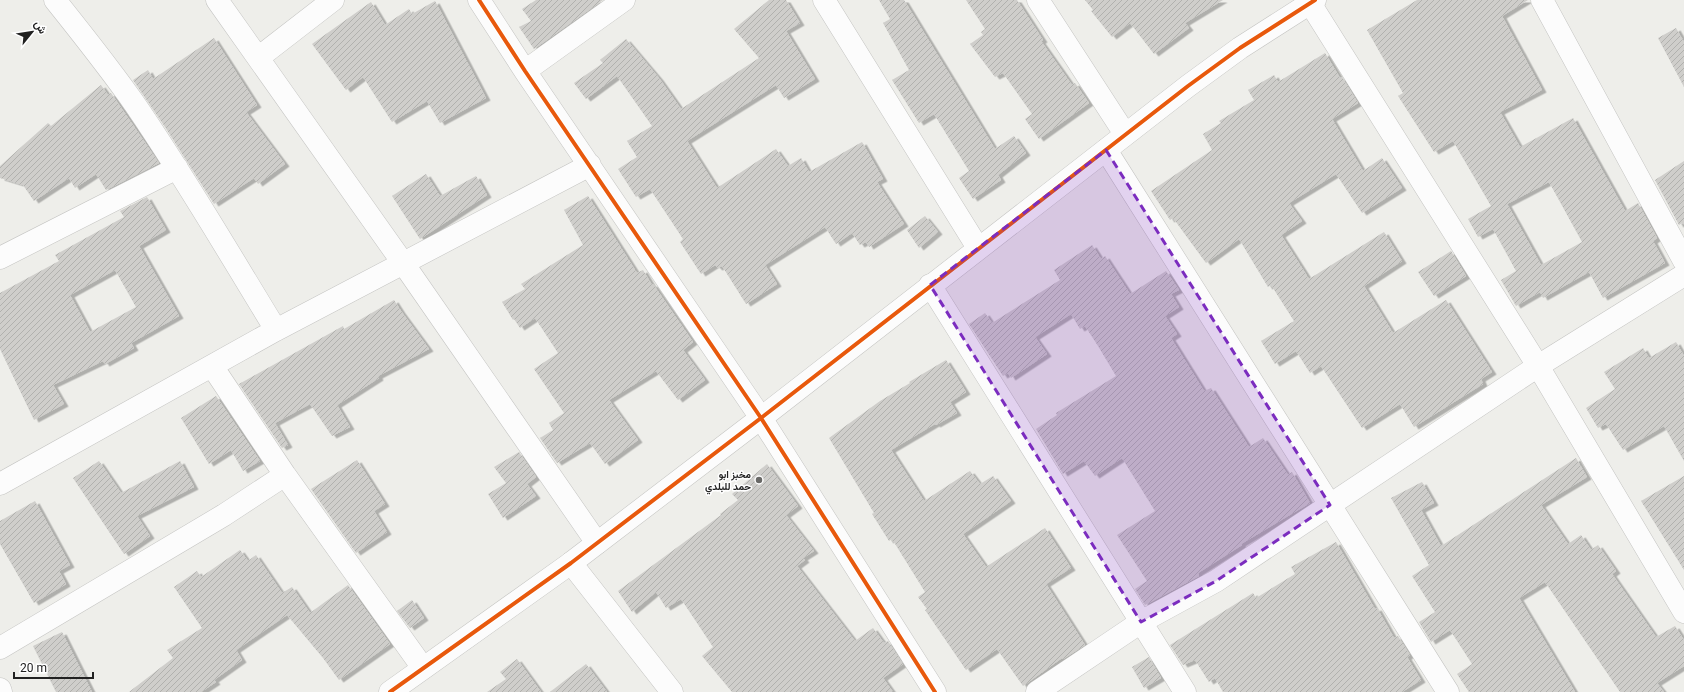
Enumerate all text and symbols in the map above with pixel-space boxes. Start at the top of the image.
north arrow [12,12,52,52]
text: ش [31,18,49,36]
place label: مخبز ابو حمد للبلدي [705,469,752,495]
marker: مخبز ابو حمد للبلدي [754,475,764,485]
scale bar [14,654,93,680]
text: 20 m [20,661,47,675]

